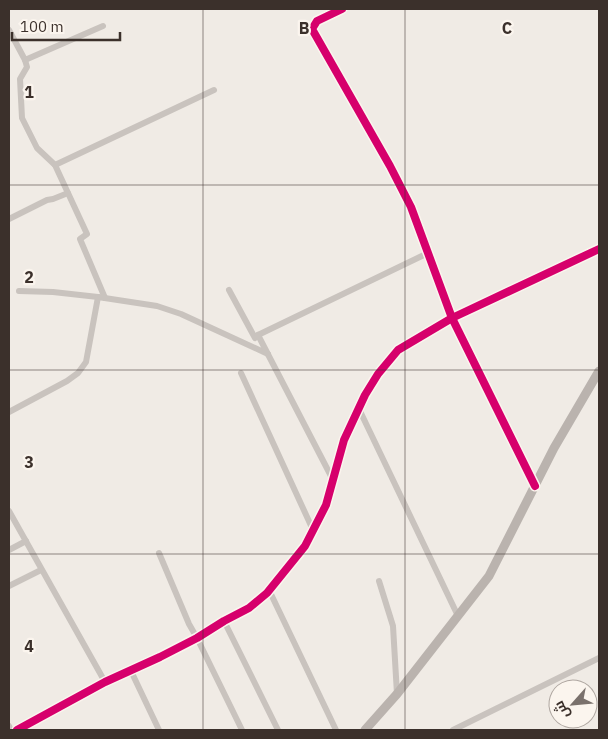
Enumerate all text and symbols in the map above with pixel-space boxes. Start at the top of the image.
scale bar [12,10,120,42]
text: 100 m [20,17,64,36]
text: B [299,18,310,38]
text: C [502,18,512,38]
text: 1 [24,82,34,102]
text: 2 [24,267,34,287]
text: 3 [24,452,34,472]
text: 4 [24,636,34,656]
north arrow [548,679,598,729]
text: ش [549,698,574,722]

